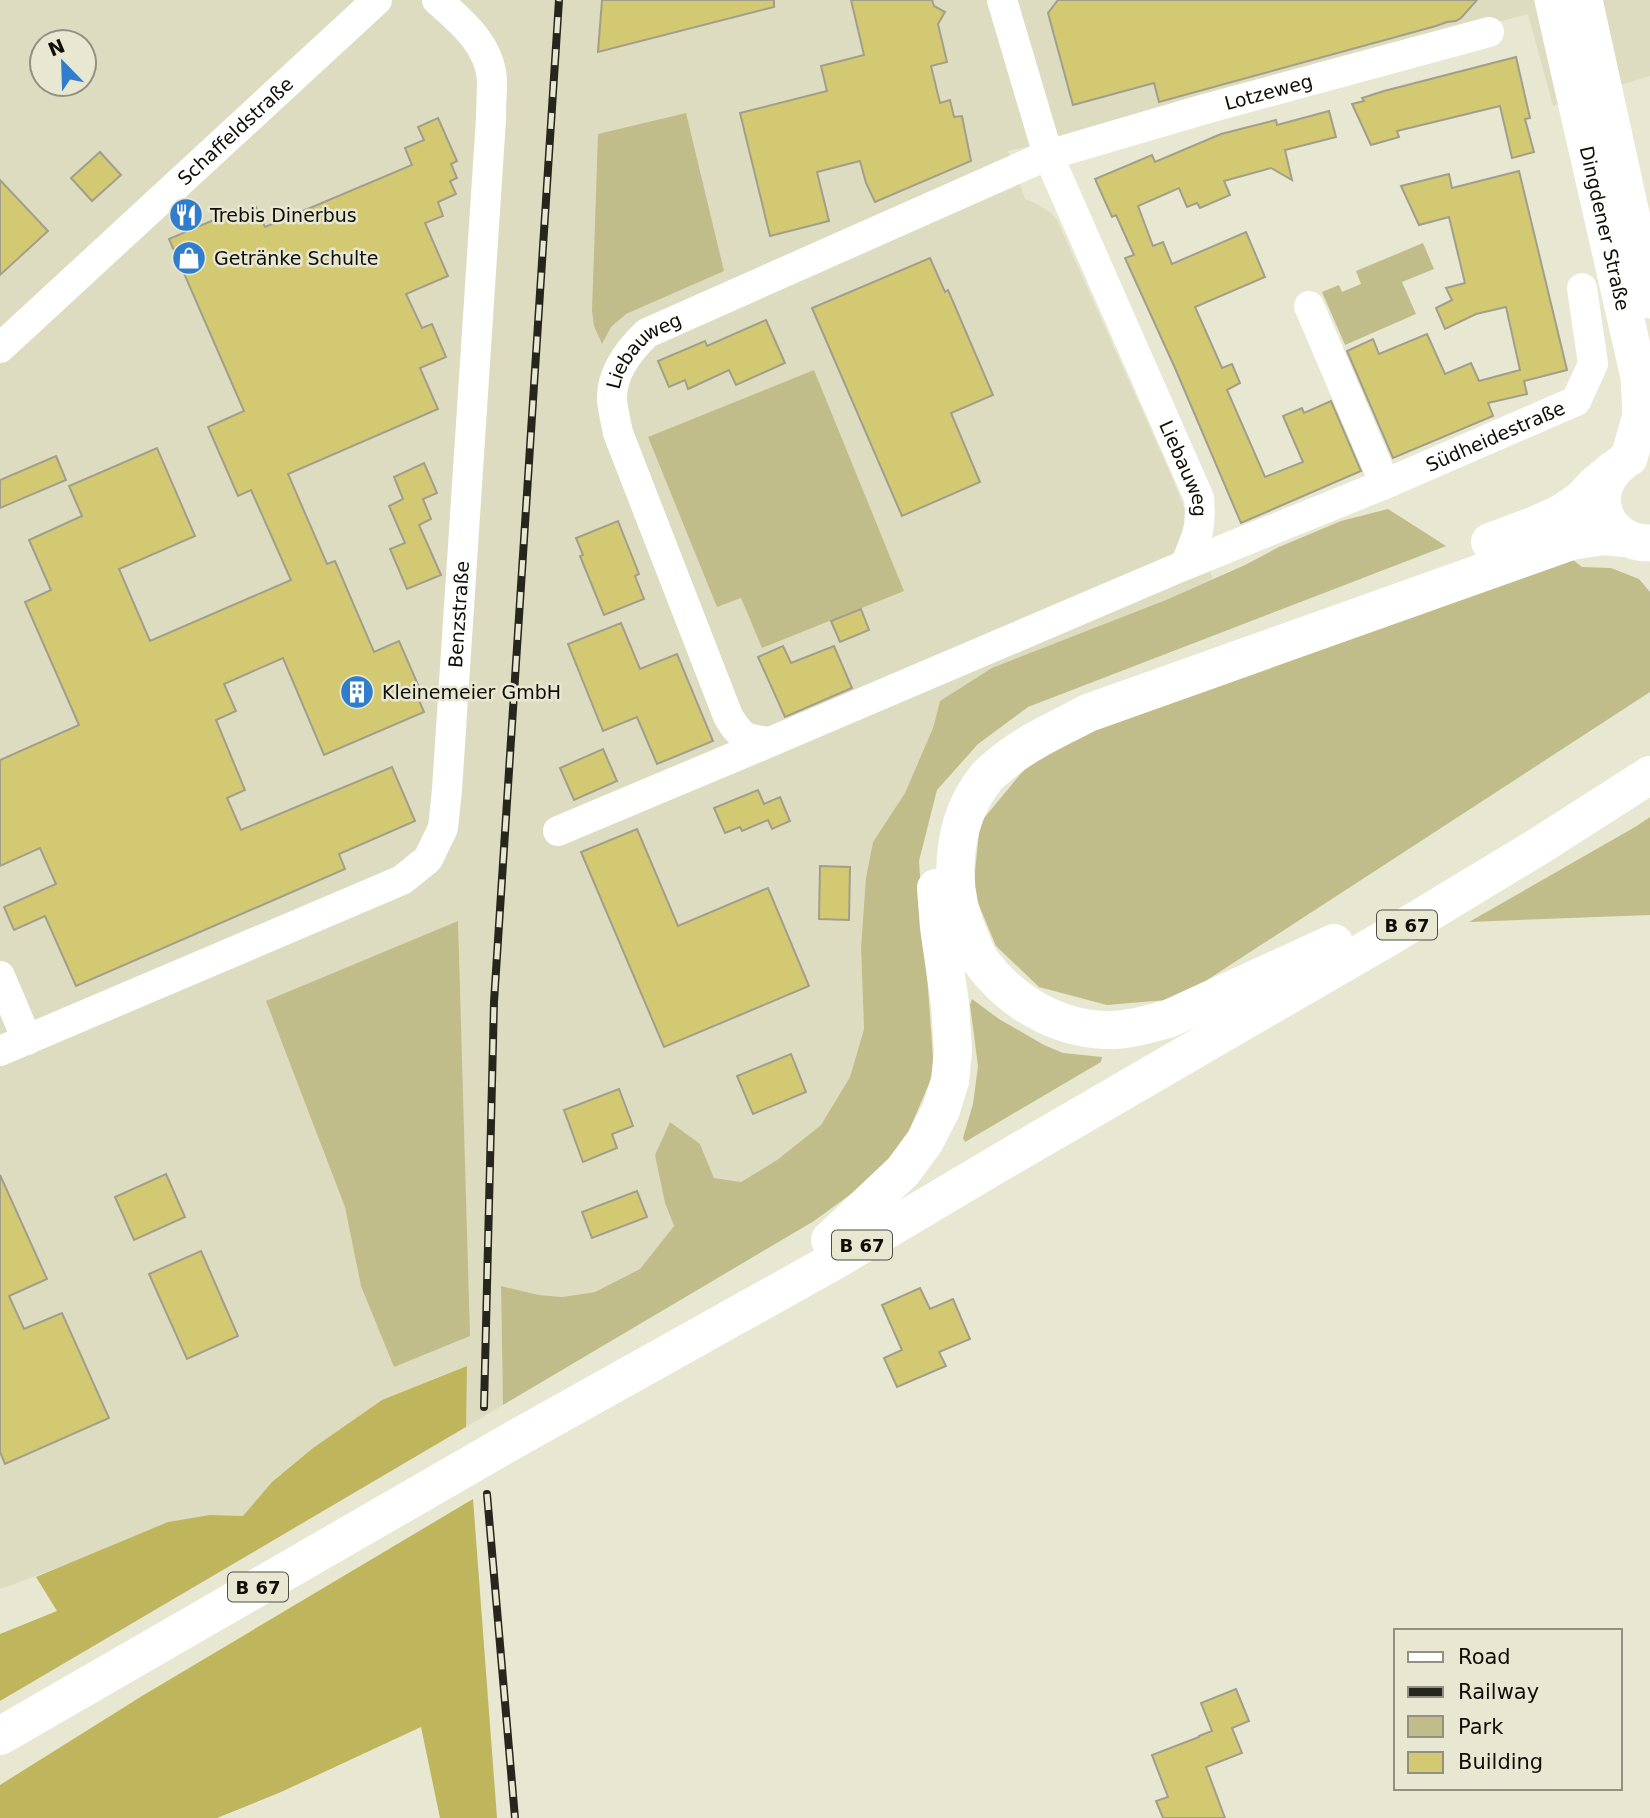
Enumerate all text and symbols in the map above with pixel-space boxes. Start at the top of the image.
north arrow [28,28,98,98]
text: N [45,34,68,61]
street label: Lotzeweg [1222,69,1315,114]
street label: Schaffeldstraße [173,72,297,190]
street label: Dingdener Straße [1576,144,1634,313]
restaurant icon: Trebis Dinerbus [167,196,205,234]
place label: Trebis Dinerbus [209,204,357,226]
shop icon: Getränke Schulte [170,239,208,277]
place label: Getränke Schulte [214,247,378,269]
street label: Liebauweg [602,308,685,391]
street label: Südheidestraße [1422,396,1568,476]
street label: Liebauweg [1155,417,1211,517]
street label: Benzstraße [444,560,473,669]
building icon: Kleinemeier GmbH [338,673,376,711]
place label: Kleinemeier GmbH [382,681,561,703]
road number: B 67 [1377,910,1437,940]
road number: B 67 [832,1230,892,1260]
road number: B 67 [228,1572,288,1602]
legend [1394,1629,1622,1790]
text: Road [1458,1645,1511,1669]
text: Railway [1458,1680,1539,1704]
text: Park [1458,1715,1504,1739]
text: Building [1458,1750,1543,1774]

